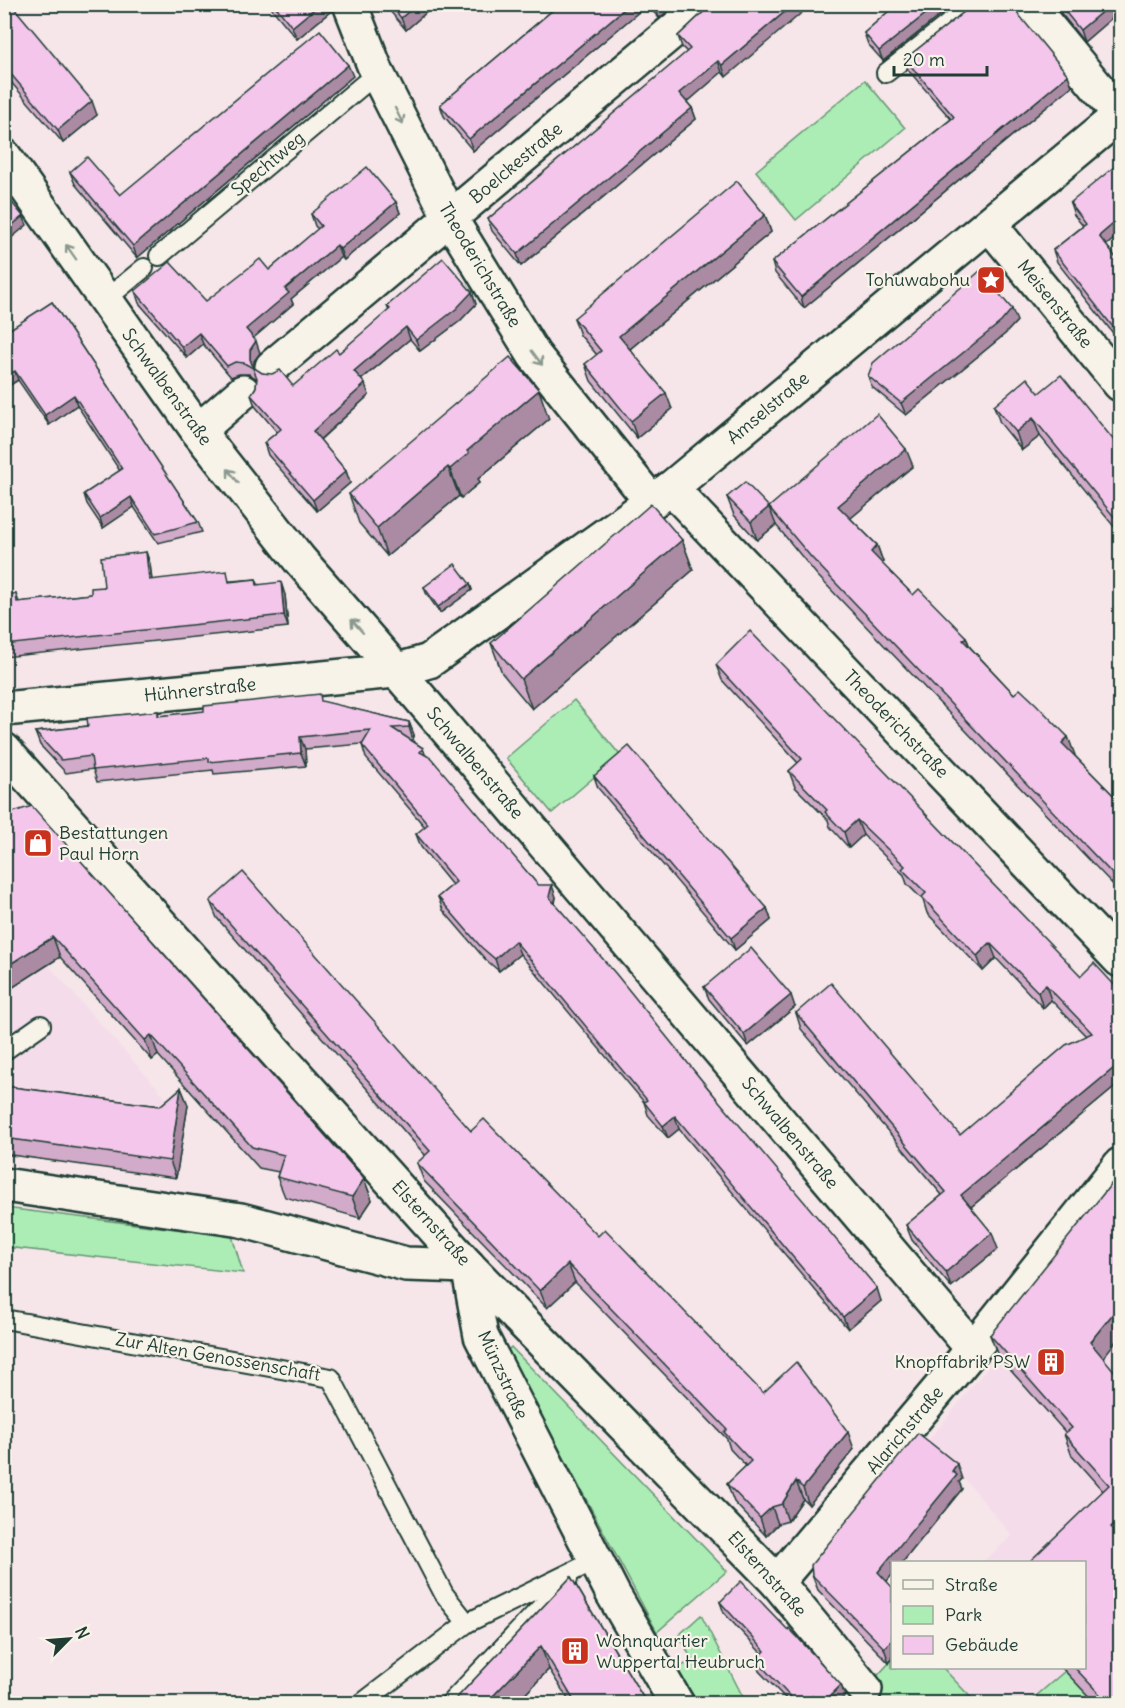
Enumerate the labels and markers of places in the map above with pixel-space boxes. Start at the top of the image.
place icon: Tohuwabohu [975,264,1007,296]
place label: Tohuwabohu [866,268,970,291]
place label: Bestattungen Paul Horn [59,821,168,865]
shop icon: Bestattungen Paul Horn [22,827,54,859]
building icon: Knopffabrik PSW [1035,1346,1067,1378]
place label: Knopffabrik PSW [894,1350,1030,1373]
place label: Wohnquartier Wuppertal Heubruch [596,1629,765,1673]
building icon: Wohnquartier Wuppertal Heubruch [559,1635,591,1667]

